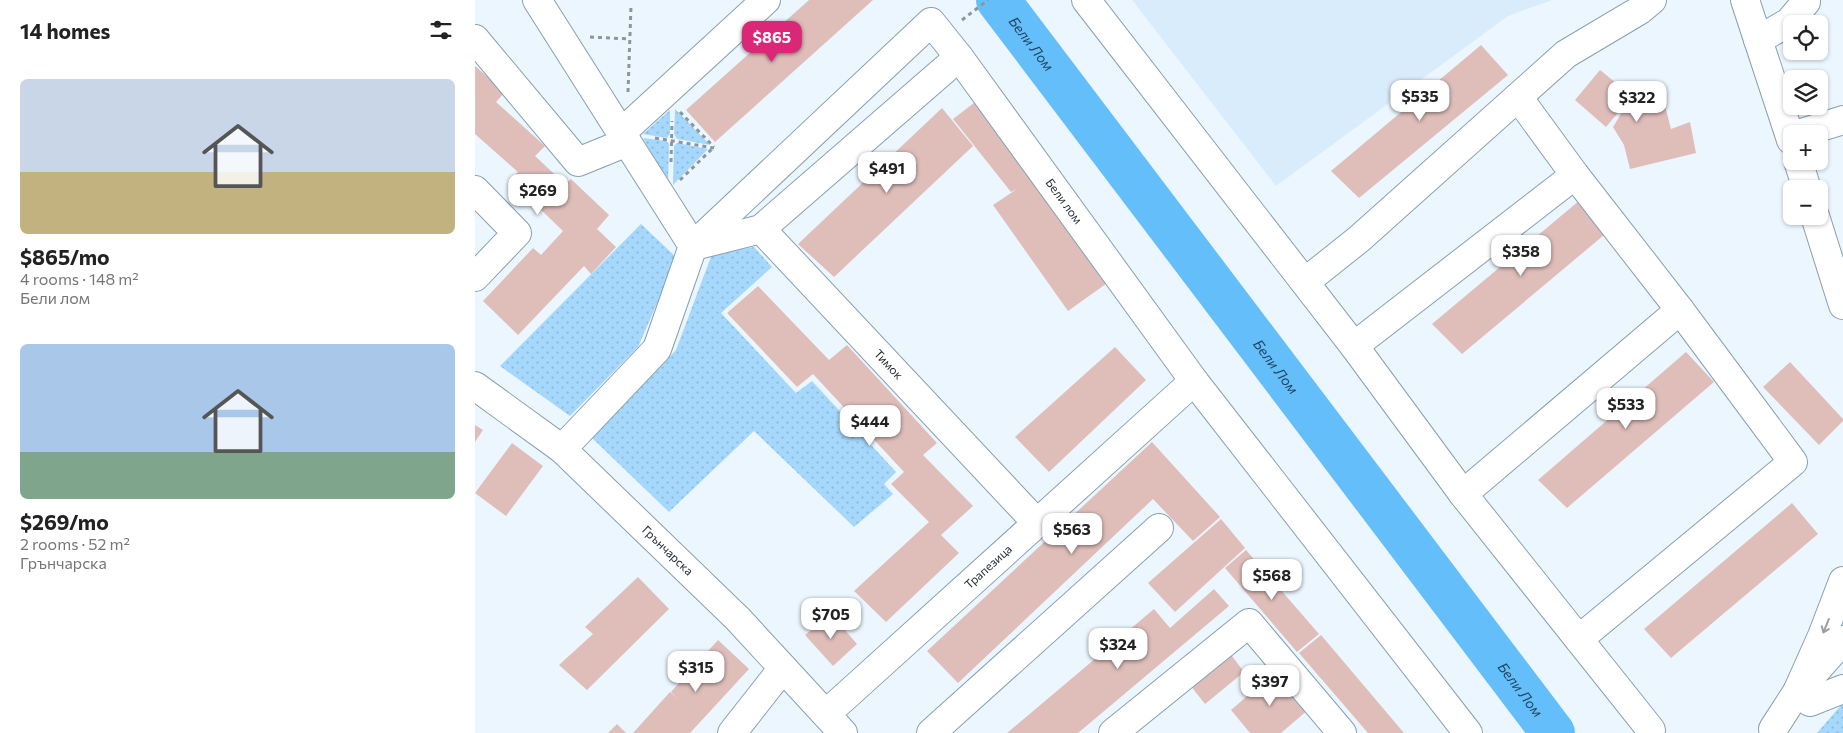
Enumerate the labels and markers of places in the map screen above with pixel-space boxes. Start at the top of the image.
pin: $865 [742,20,802,63]
pin: $535 [1390,80,1450,122]
pin: $322 [1607,80,1667,123]
pin: $491 [857,152,917,194]
pin: $269 [508,174,568,216]
pin: $358 [1491,234,1551,277]
pin: $533 [1596,388,1656,430]
pin: $444 [840,404,900,447]
pin: $563 [1042,512,1102,555]
pin: $568 [1242,558,1302,601]
pin: $705 [801,598,861,640]
pin: $324 [1088,628,1148,670]
pin: $315 [666,650,726,693]
pin: $397 [1240,664,1300,707]

